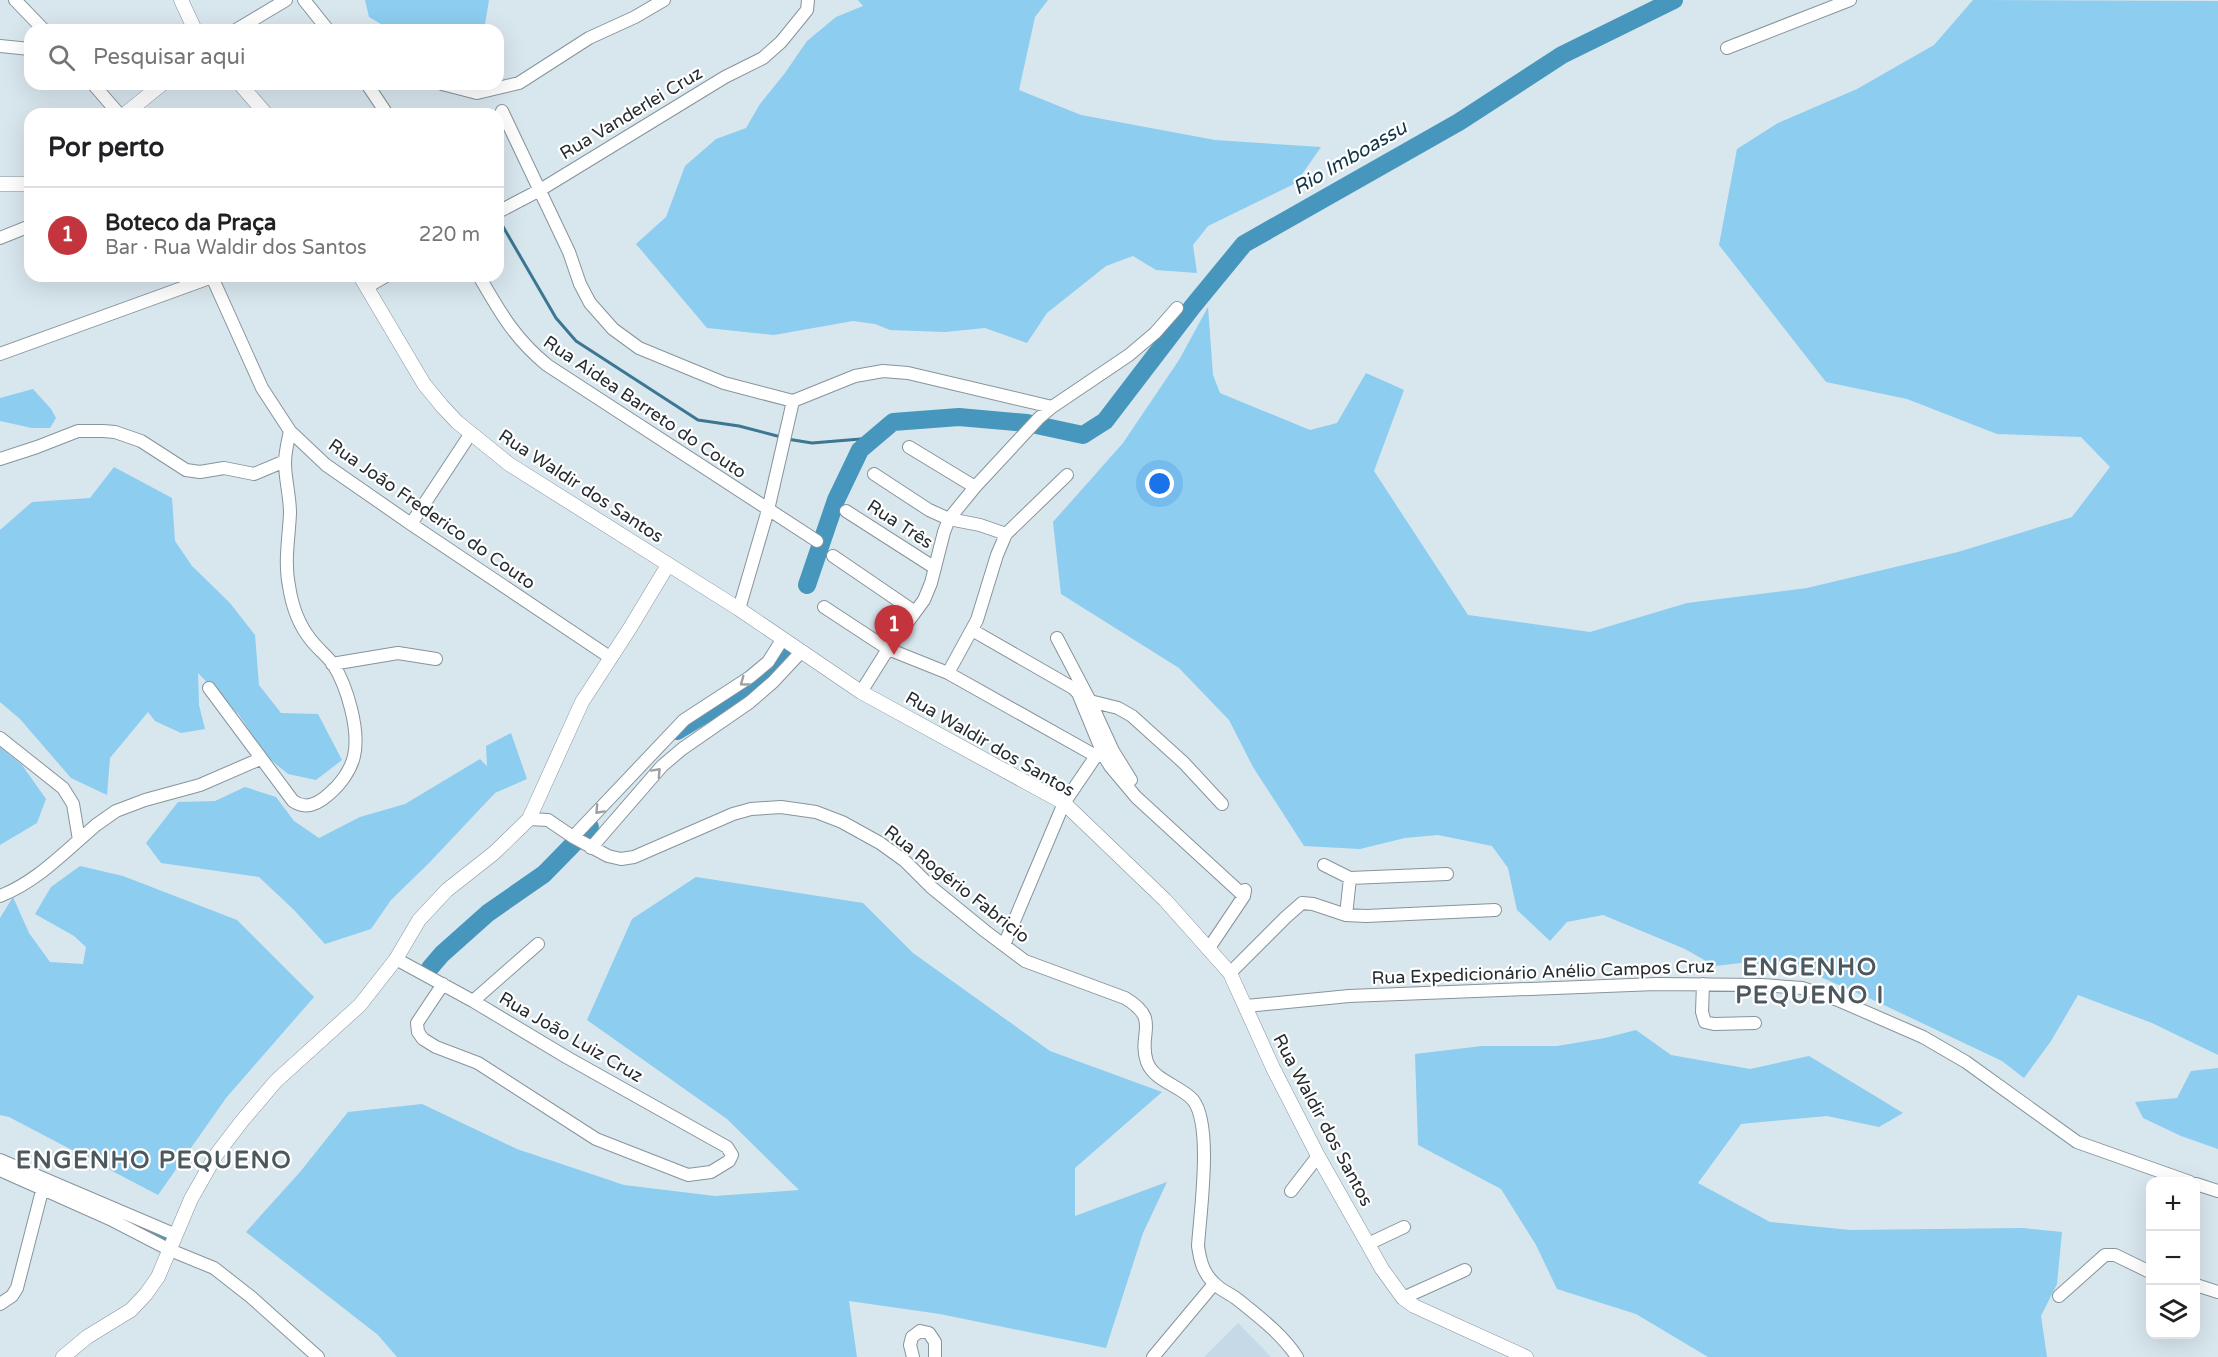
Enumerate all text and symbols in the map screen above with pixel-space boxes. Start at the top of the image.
search box [24,24,504,90]
icon: search [45,41,78,74]
text: Pesquisar aqui [93,44,245,70]
street label: Rua Vanderlei Cruz [556,62,706,164]
water label: Rio Imboassu [1289,115,1413,200]
text: Por perto [48,132,164,163]
text: Boteco da Praça [105,210,276,236]
text: 1 [61,223,74,247]
text: 220 m [419,223,480,247]
text: Bar · Rua Waldir dos Santos [105,236,367,260]
street label: Rua Aidea Barreto do Couto [539,331,751,483]
street label: Rua Waldir dos Santos [495,424,667,548]
street label: Rua João Frederico do Couto [324,434,540,594]
your location [1145,469,1174,498]
street label: Rua Três [863,495,937,553]
pin: 1 [874,606,914,655]
one-way arrow [739,675,750,686]
street label: Rua Waldir dos Santos [901,686,1079,802]
one-way arrow [649,768,660,779]
one-way arrow [595,803,606,814]
street label: Rua Rogério Fabricio [880,820,1034,948]
district label: ENGENHO PEQUENO I [1735,953,1885,1010]
street label: Rua Expedicionário Anélio Campos Cruz [1371,955,1715,989]
street label: Rua João Luiz Cruz [495,987,647,1087]
street label: Rua Waldir dos Santos [1268,1030,1378,1210]
district label: ENGENHO PEQUENO [16,1146,292,1175]
map controls [2146,1177,2200,1339]
button: + [2146,1177,2200,1231]
button: − [2146,1231,2200,1285]
button: layers [2146,1285,2200,1339]

